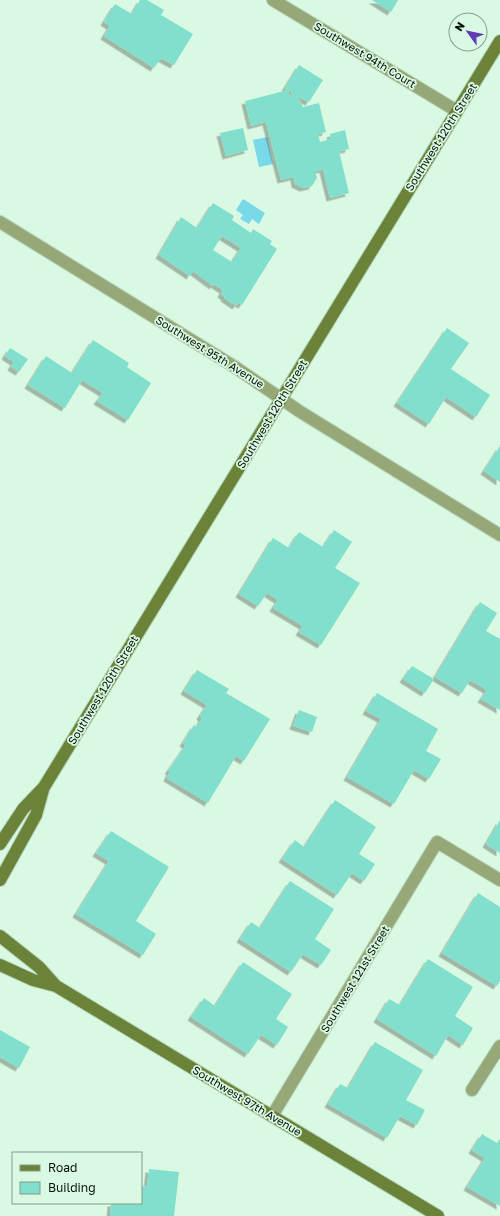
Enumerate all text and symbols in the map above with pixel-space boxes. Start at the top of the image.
north arrow [448,12,488,52]
street label: Southwest 94th Court [312,19,419,90]
text: N [451,19,467,33]
street label: Southwest 120th Street [402,80,479,193]
street label: Southwest 95th Avenue [154,313,267,390]
street label: Southwest 120th Street [234,357,309,470]
street label: Southwest 120th Street [65,633,140,746]
street label: Southwest 121st Street [318,923,392,1034]
street label: Southwest 97th Avenue [190,1063,304,1138]
legend [12,1152,142,1204]
text: Road [48,1160,77,1175]
text: Building [48,1180,96,1195]

